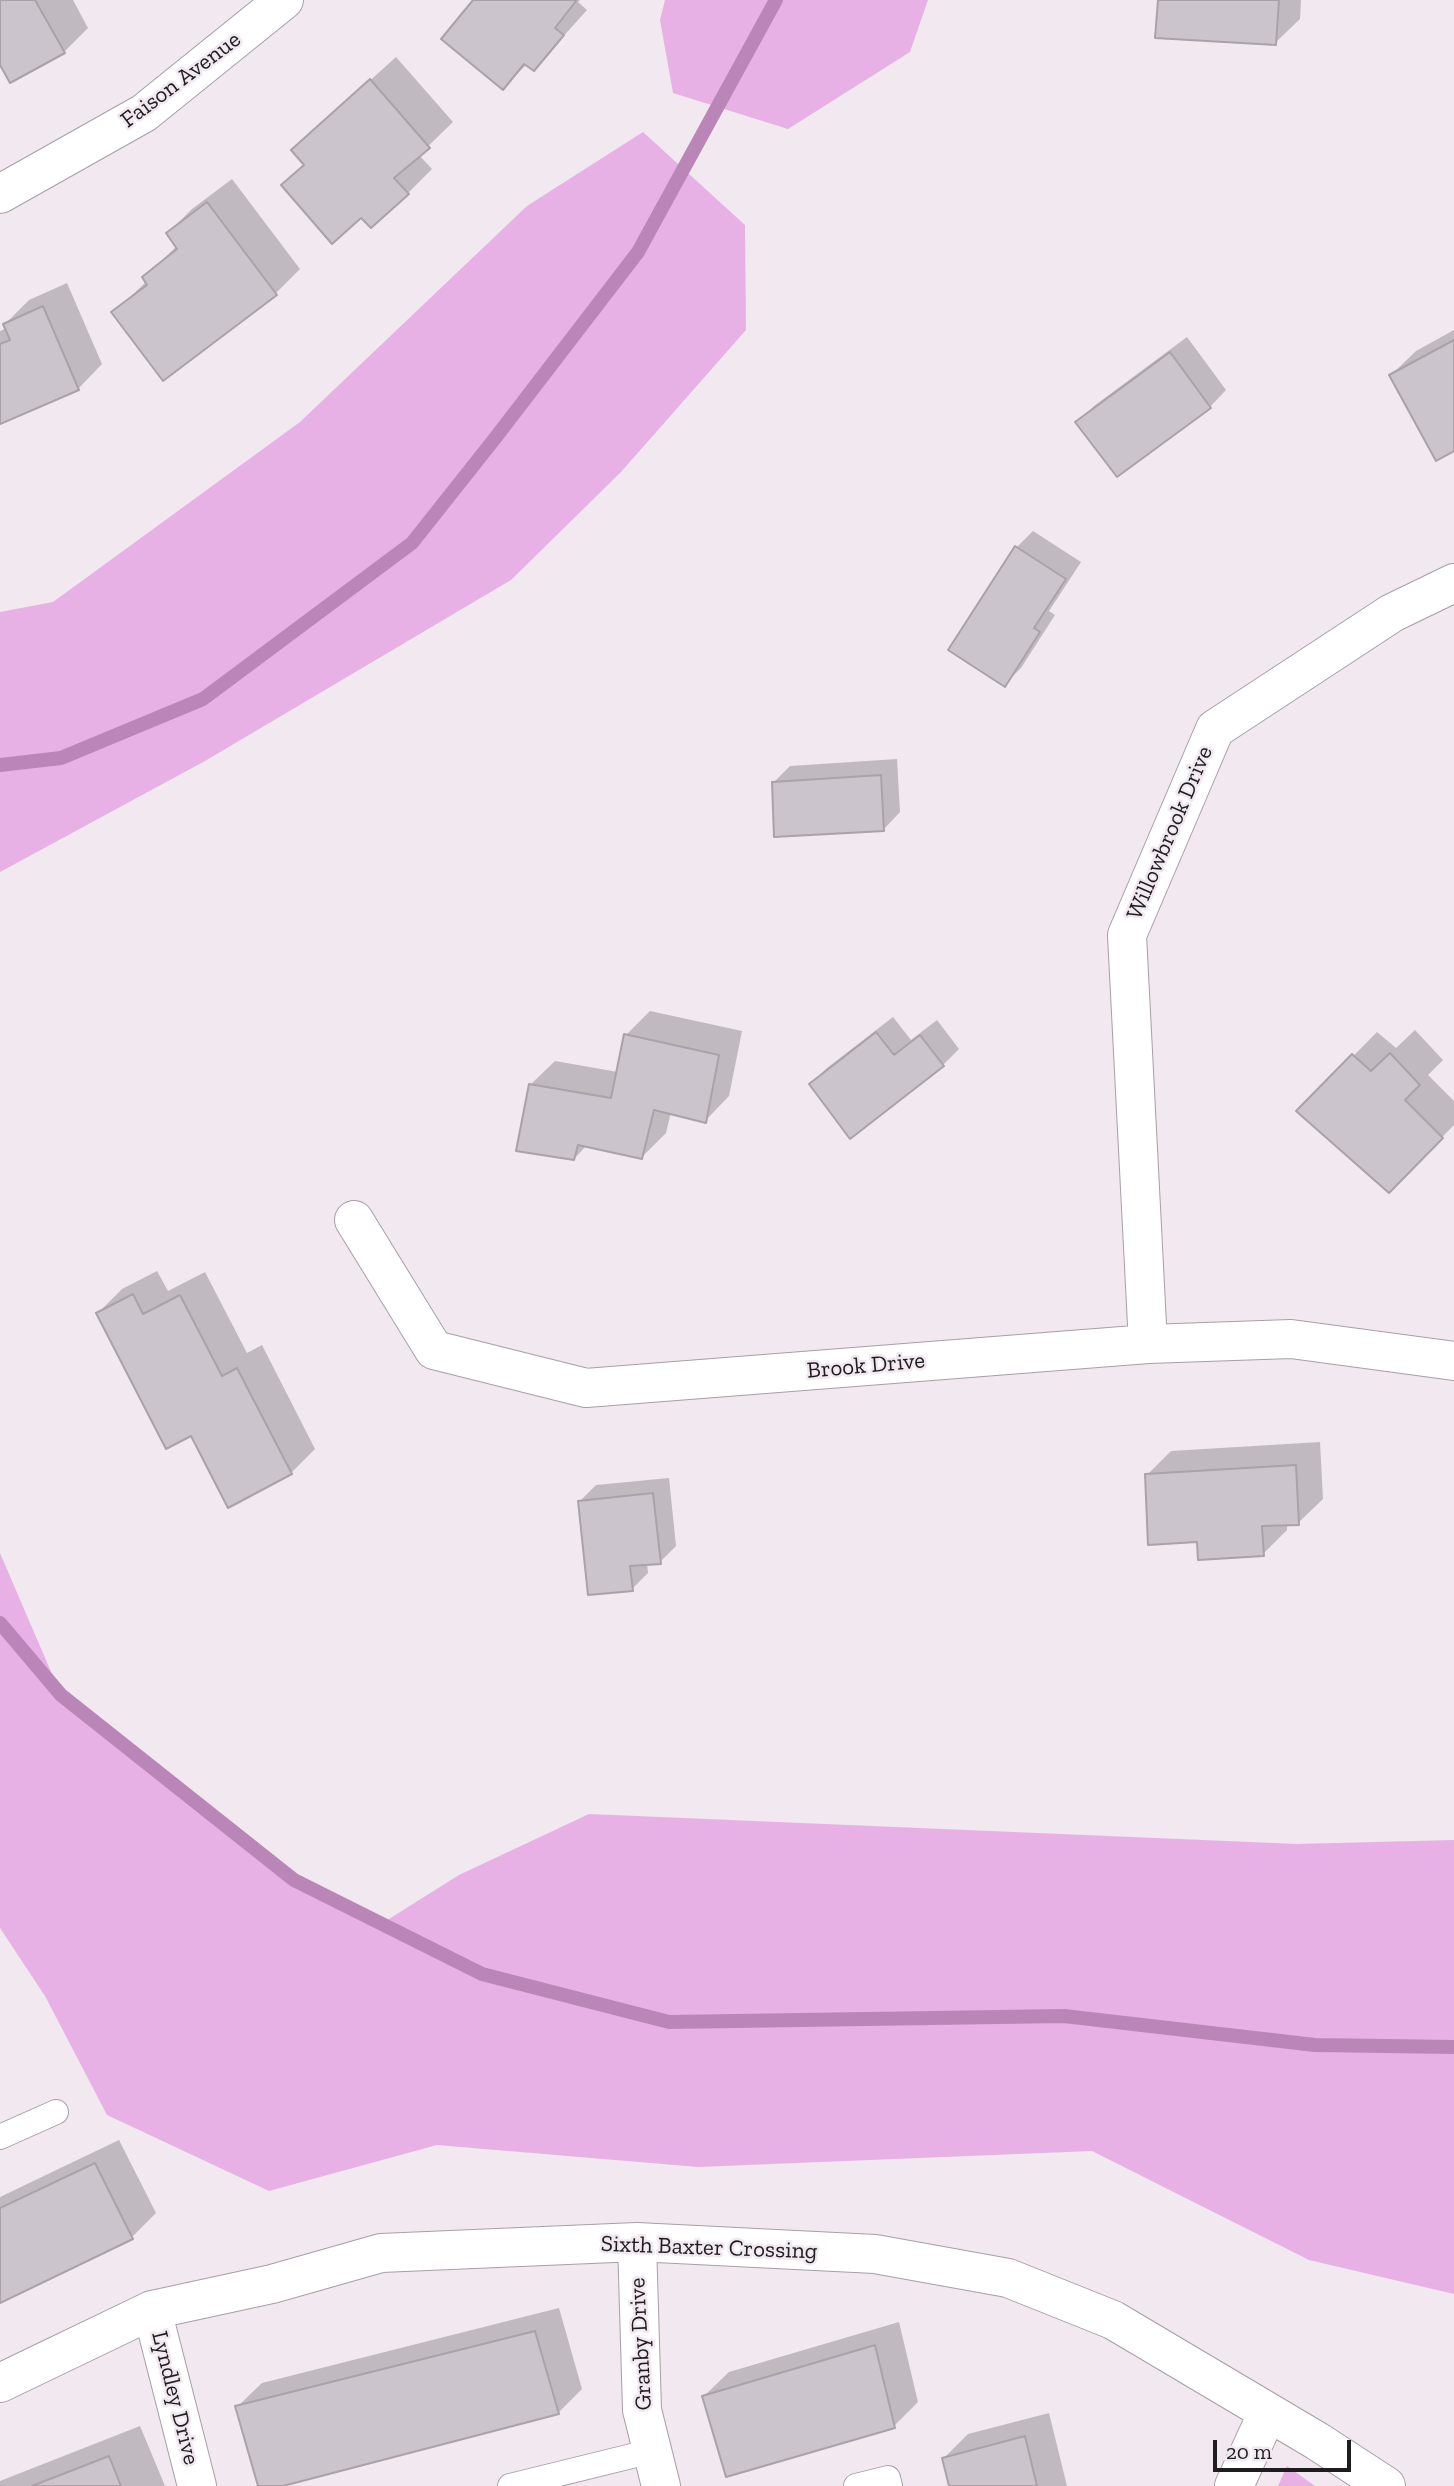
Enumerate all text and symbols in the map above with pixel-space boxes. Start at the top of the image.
street label: Faison Avenue [116,26,246,134]
street label: Willowbrook Drive [1121,742,1219,924]
street label: Brook Drive [806,1347,926,1385]
street label: Sixth Baxter Crossing [600,2230,818,2266]
street label: Granby Drive [624,2277,658,2411]
street label: Lyndley Drive [145,2328,205,2468]
scale bar [1216,2426,1354,2470]
text: 20 m [1226,2439,1272,2464]

